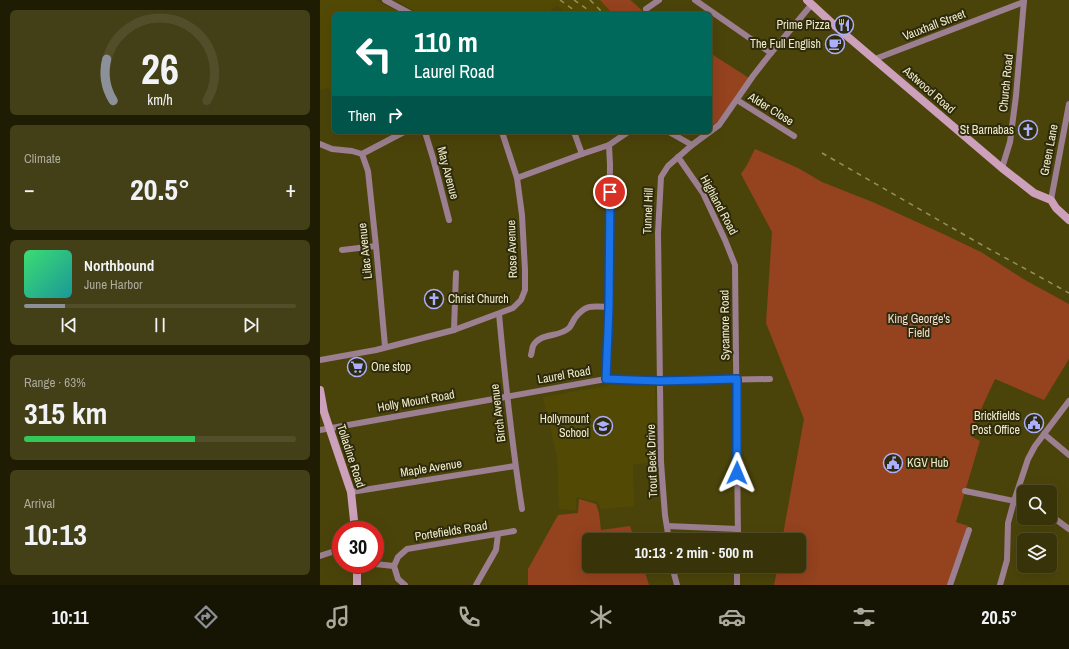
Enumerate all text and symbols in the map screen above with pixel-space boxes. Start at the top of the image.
street label: Vauxhall Street [900,6,968,44]
restaurant icon: Prime Pizza [833,14,855,36]
place label: Prime Pizza [776,17,831,33]
text: 110 m [414,23,478,61]
icon: left [348,28,400,80]
cafe icon: The Full English [824,33,846,55]
place label: The Full English [750,36,821,52]
text: 26 [141,40,179,96]
street label: Church Road [995,53,1017,113]
text: Laurel Road [414,59,494,84]
street label: Astwood Road [899,62,958,117]
street label: Alder Close [744,88,797,129]
text: km/h [147,89,173,108]
icon: right [384,104,406,126]
text: Then [348,105,376,126]
church icon: St Barnabas [1017,119,1039,141]
place label: St Barnabas [960,122,1014,138]
street label: Green Lane [1036,123,1062,177]
street label: May Avenue [433,145,463,201]
text: Climate [24,150,61,167]
text: 20.5° [130,169,190,209]
street label: Highland Road [697,172,741,238]
text: − [24,174,35,204]
text: + [285,174,296,204]
pin [593,175,627,209]
icon: arrive [599,181,621,203]
street label: Tunnel Hill [639,188,657,234]
street label: Rose Avenue [503,220,521,278]
street label: Lilac Avenue [354,222,376,280]
text: Northbound [84,255,154,276]
text: June Harbor [84,276,143,293]
church icon: Christ Church [423,288,445,310]
street label: Sycamore Road [716,290,734,360]
place label: Christ Church [448,291,509,307]
park label: King George's Field [888,311,950,341]
icon: previous [58,314,80,336]
icon: pause [149,314,171,336]
icon: next [240,314,262,336]
supermarket icon: One stop [346,356,368,378]
place label: One stop [371,359,411,375]
street label: Laurel Road [536,362,592,388]
text: Range · 63% [24,374,86,391]
street label: Birch Avenue [487,383,509,443]
street label: Holly Mount Road [376,386,456,416]
text: 315 km [24,393,107,433]
place label: Brickfields Post Office [971,408,1020,438]
place label: Hollymount School [540,411,589,441]
public building icon: Brickfields Post Office [1023,412,1045,434]
school or university icon: Hollymount School [592,415,614,437]
street label: Tolladine Road [333,422,369,490]
street label: Trout Beck Drive [643,424,661,498]
position arrow [716,452,758,494]
public building icon: KGV Hub [882,452,904,474]
street label: Maple Avenue [399,455,463,481]
place label: KGV Hub [907,455,949,471]
map controls [1017,485,1057,573]
button: search [1017,485,1057,525]
text: Arrival [24,495,55,512]
text: 10:13 [24,514,87,554]
street label: Portefields Road [414,517,488,545]
speed limit sign: 30 [332,521,384,573]
button: layers [1017,533,1057,573]
text: 10:13 · 2 min · 500 m [635,542,753,563]
icon: directions [192,603,220,631]
icon: music [324,603,352,631]
icon: phone [455,603,483,631]
icon: climate [587,603,615,631]
icon: car [718,603,746,631]
icon: filters [850,603,878,631]
text: 10:11 [52,605,89,630]
text: 20.5° [981,605,1017,630]

